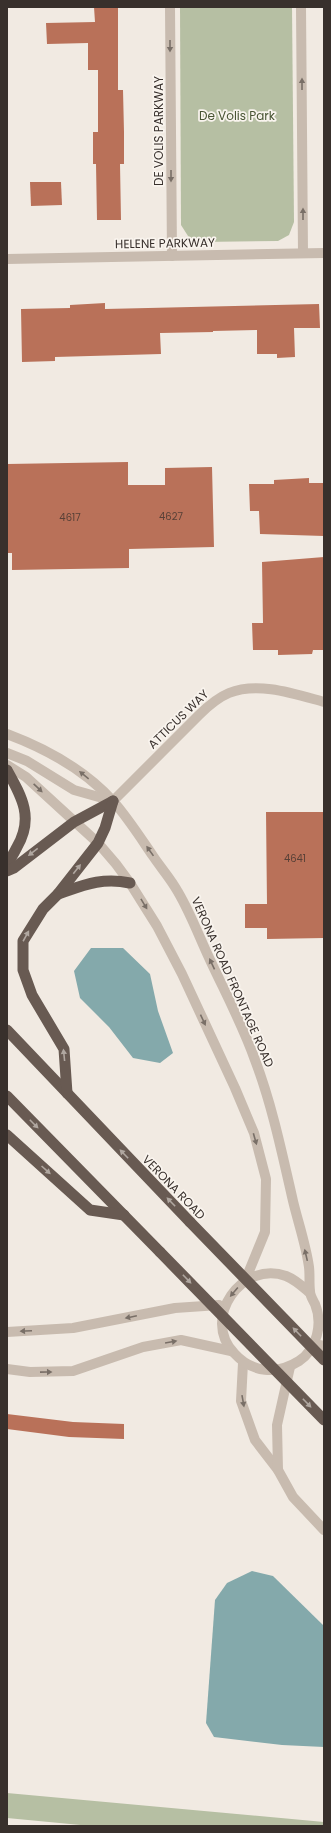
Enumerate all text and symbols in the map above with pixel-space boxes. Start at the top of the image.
one-way arrow [167,40,173,53]
street label: DE VOLIS PARKWAY [150,76,167,186]
one-way arrow [299,77,305,90]
park label: De Volis Park [199,107,276,124]
one-way arrow [168,170,174,183]
one-way arrow [299,208,306,220]
street label: HELENE PARKWAY [115,234,215,252]
house number: 4627 [159,509,183,524]
house number: 4617 [59,510,81,525]
street label: ATTICUS WAY [144,686,212,752]
one-way arrow [79,770,90,779]
one-way arrow [33,783,43,793]
one-way arrow [146,846,154,856]
one-way arrow [27,848,38,856]
house number: 4641 [284,851,306,866]
one-way arrow [73,863,82,874]
street label: VERONA ROAD FRONTAGE ROAD [188,894,278,1070]
one-way arrow [140,899,148,909]
one-way arrow [23,930,30,942]
one-way arrow [209,959,215,970]
one-way arrow [200,1014,206,1025]
one-way arrow [61,1048,68,1061]
one-way arrow [29,1119,39,1129]
one-way arrow [252,1133,258,1145]
one-way arrow [120,1149,129,1159]
street label: VERONA ROAD [139,1151,209,1223]
one-way arrow [41,1166,52,1175]
one-way arrow [166,1197,176,1207]
one-way arrow [303,1248,309,1261]
one-way arrow [182,1274,192,1284]
one-way arrow [229,1287,238,1298]
one-way arrow [125,1315,137,1321]
one-way arrow [20,1327,32,1334]
one-way arrow [292,1327,302,1337]
one-way arrow [165,1338,177,1344]
one-way arrow [40,1369,53,1375]
one-way arrow [240,1395,246,1408]
one-way arrow [302,1398,312,1408]

